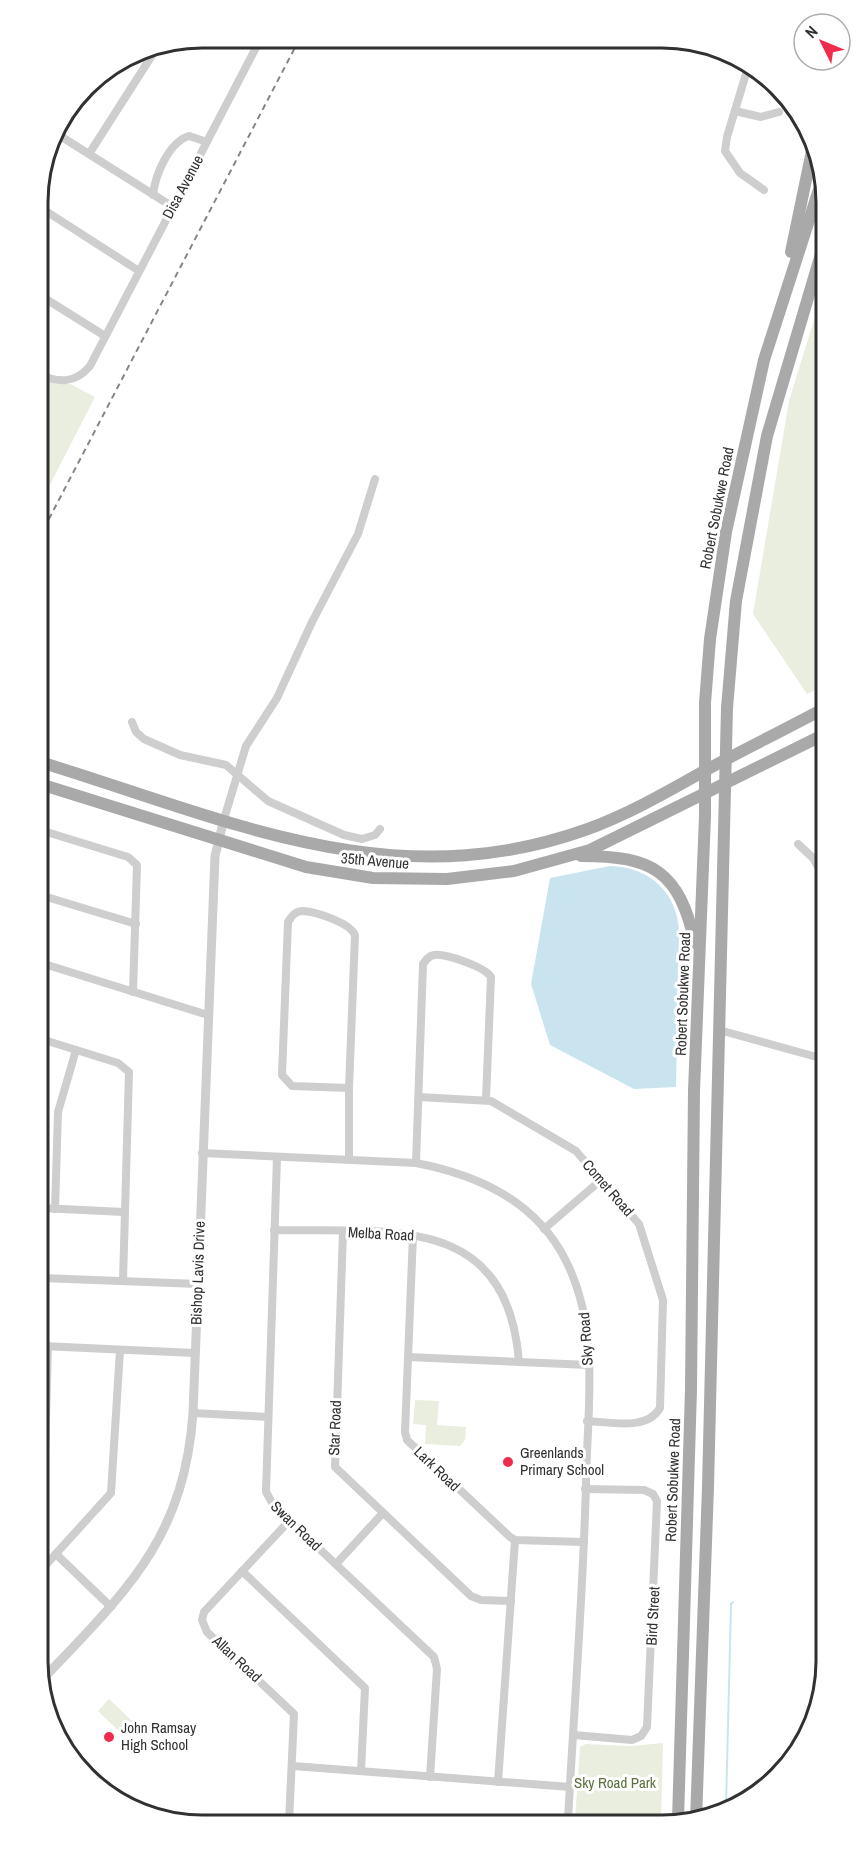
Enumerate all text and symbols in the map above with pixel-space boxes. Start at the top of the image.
north arrow [792,12,852,72]
text: N [800,21,822,43]
street label: Disa Avenue [157,151,208,222]
street label: Robert Sobukwe Road [694,445,739,571]
street label: 35th Avenue [340,847,410,874]
street label: Robert Sobukwe Road [670,932,695,1056]
street label: Comet Road [578,1155,639,1221]
street label: Bishop Lavis Drive [185,1221,210,1325]
street label: Melba Road [347,1221,415,1246]
street label: Sky Road [573,1312,598,1366]
street label: Star Road [323,1400,346,1456]
street label: Robert Sobukwe Road [660,1418,685,1542]
street label: Lark Road [410,1441,465,1496]
place label: Greenlands Primary School [520,1442,604,1480]
marker: Greenlands Primary School [501,1455,515,1469]
street label: Swan Road [266,1496,327,1555]
street label: Bird Street [640,1585,665,1646]
street label: Allan Road [207,1630,267,1687]
place label: John Ramsay High School [121,1717,197,1755]
marker: John Ramsay High School [102,1730,116,1744]
park label: Sky Road Park [574,1772,657,1793]

